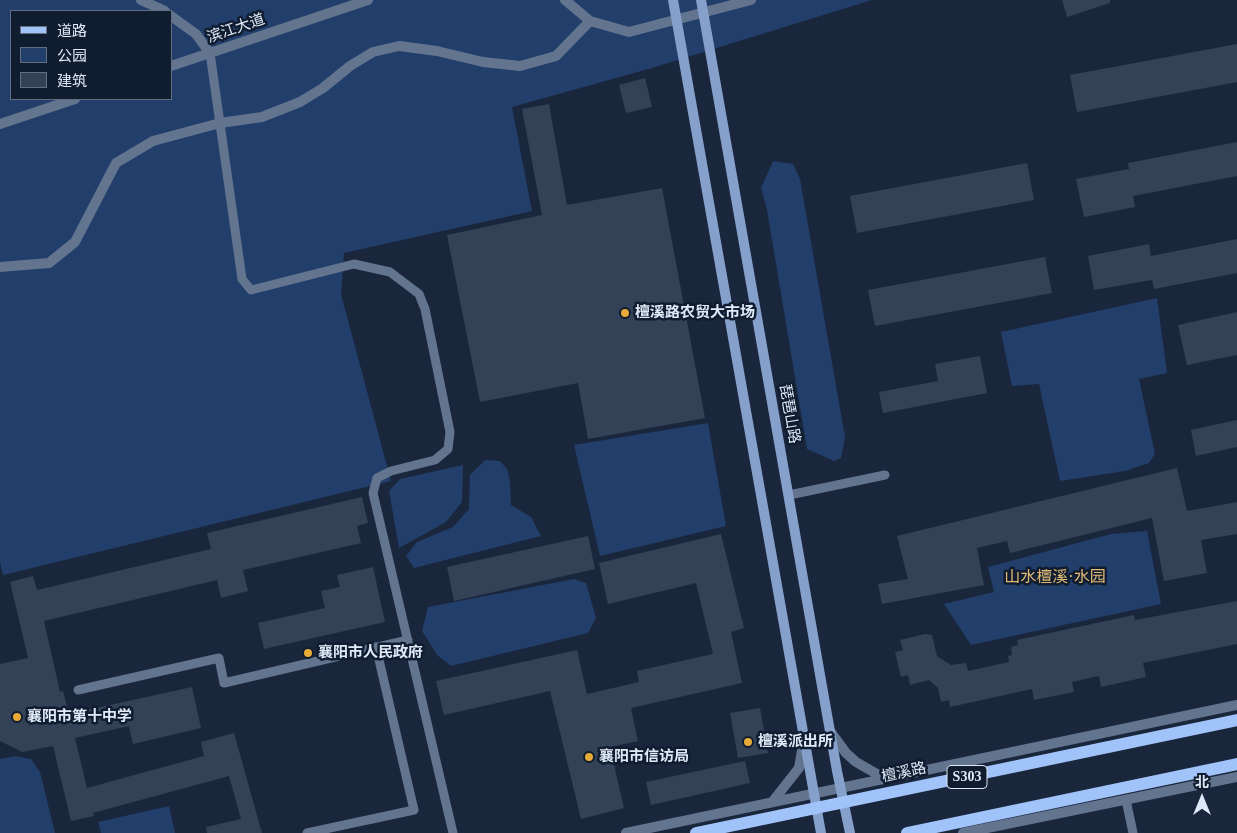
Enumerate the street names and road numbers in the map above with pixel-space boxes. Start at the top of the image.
street label: 滨江大道 [205,11,267,47]
street label: 琵琶山路 [775,383,803,445]
street label: 檀溪路 [880,760,928,786]
road number: S303 [947,766,987,789]

